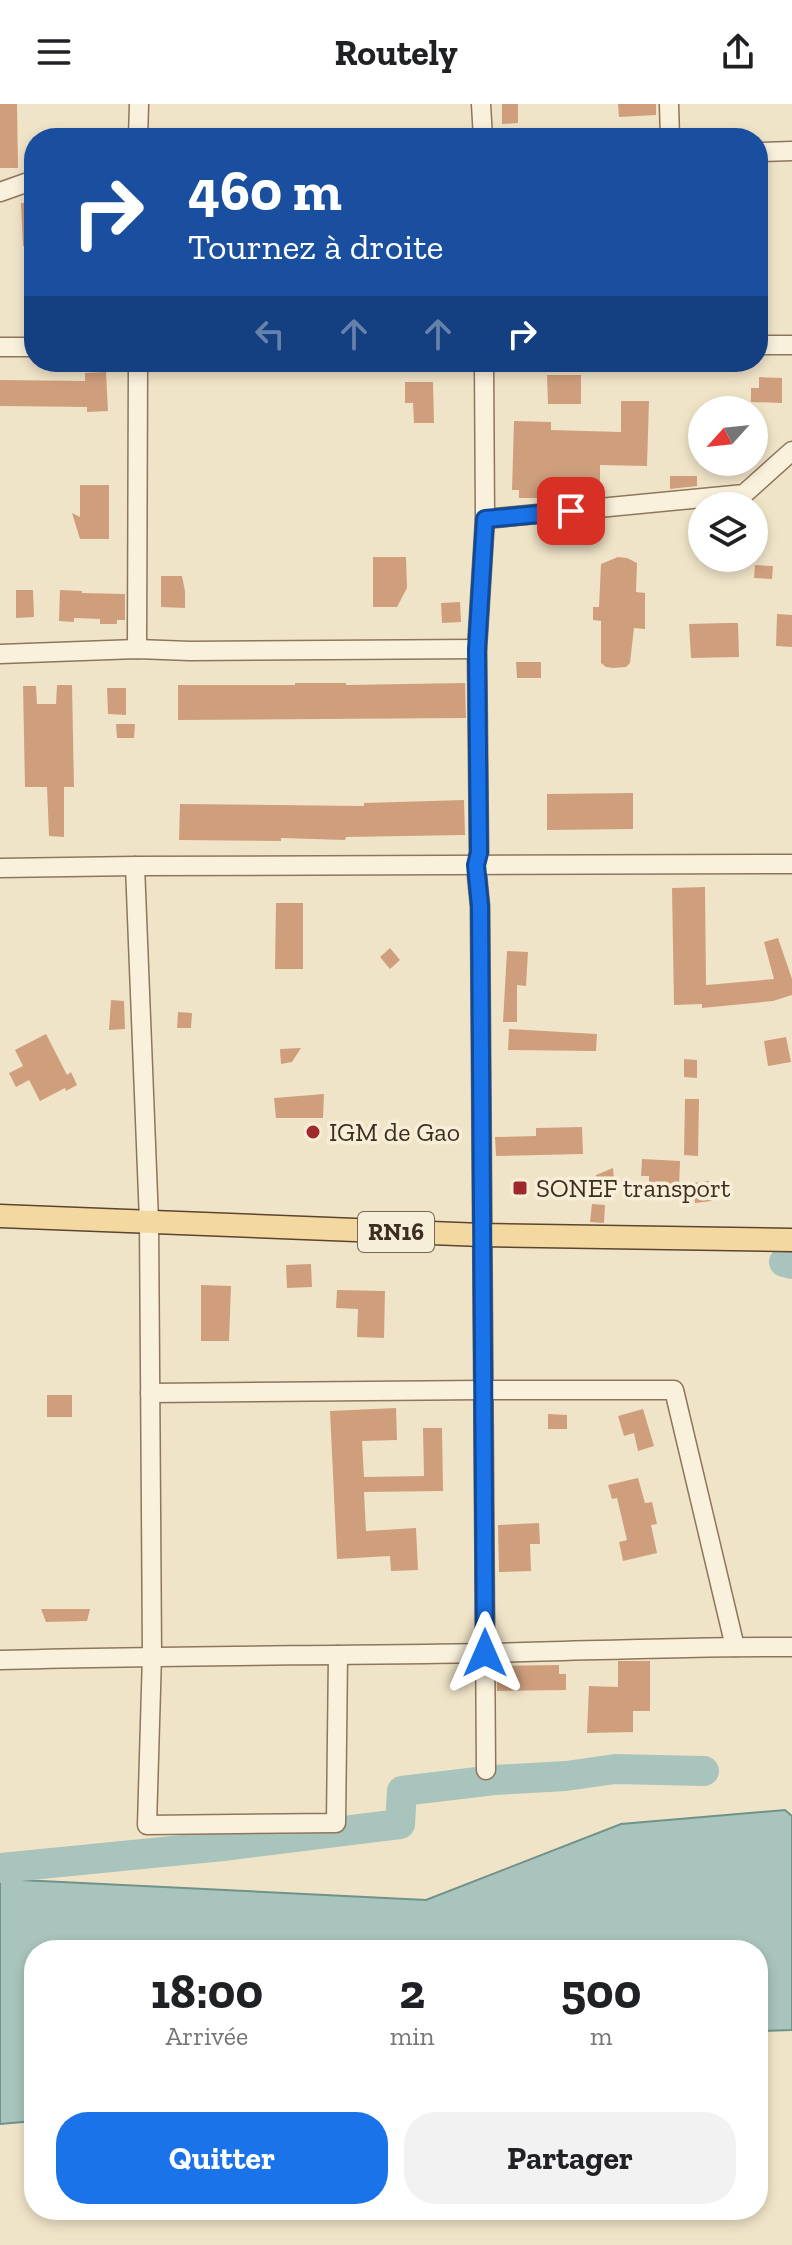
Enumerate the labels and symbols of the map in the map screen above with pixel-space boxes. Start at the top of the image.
north arrow [688,396,768,476]
pin [537,477,605,545]
place label: IGM de Gao [329,1116,460,1148]
marker: IGM de Gao [304,1123,322,1141]
place label: SONEF transport [536,1172,731,1204]
marker: SONEF transport [511,1179,529,1197]
road number: RN16 [358,1212,434,1252]
position arrow [443,1611,527,1695]

